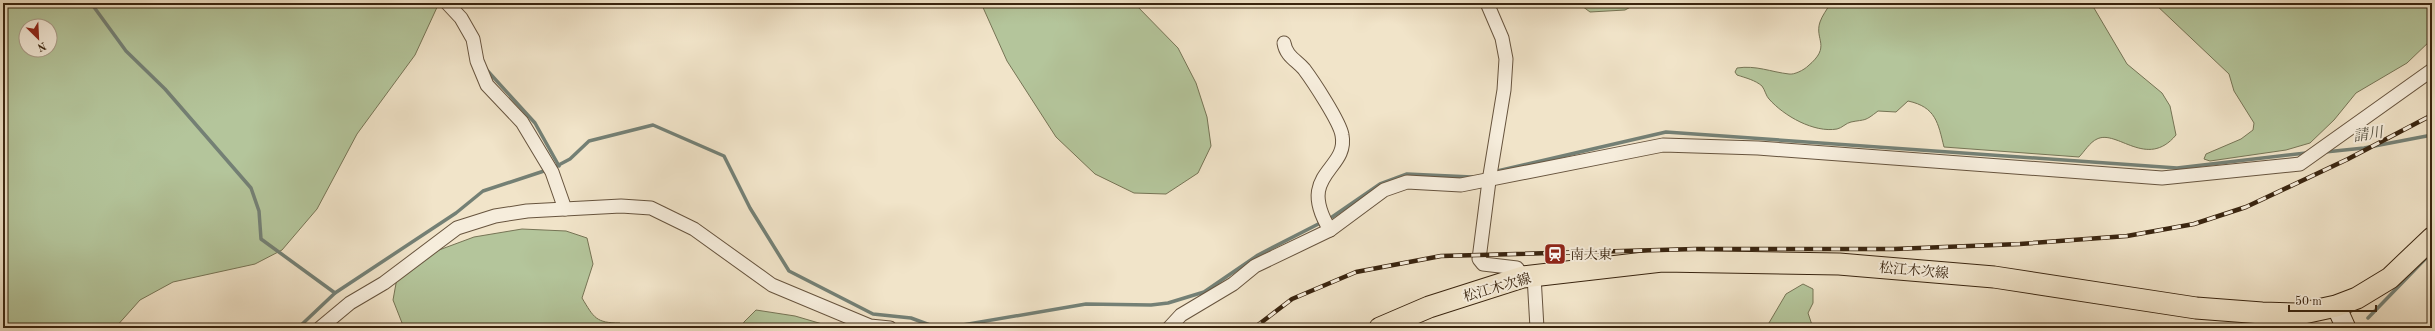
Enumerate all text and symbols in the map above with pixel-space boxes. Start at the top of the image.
north arrow [18,18,58,58]
text: N [35,39,48,53]
water label: 請川 [2352,123,2386,145]
station icon: 南大東 [1542,241,1568,267]
place label: 南大東 [1570,247,1612,262]
street label: 松江木次線 [1878,260,1949,281]
street label: 松江木次線 [1461,271,1533,304]
scale bar [2289,287,2376,313]
text: 50 m [2295,295,2322,308]

